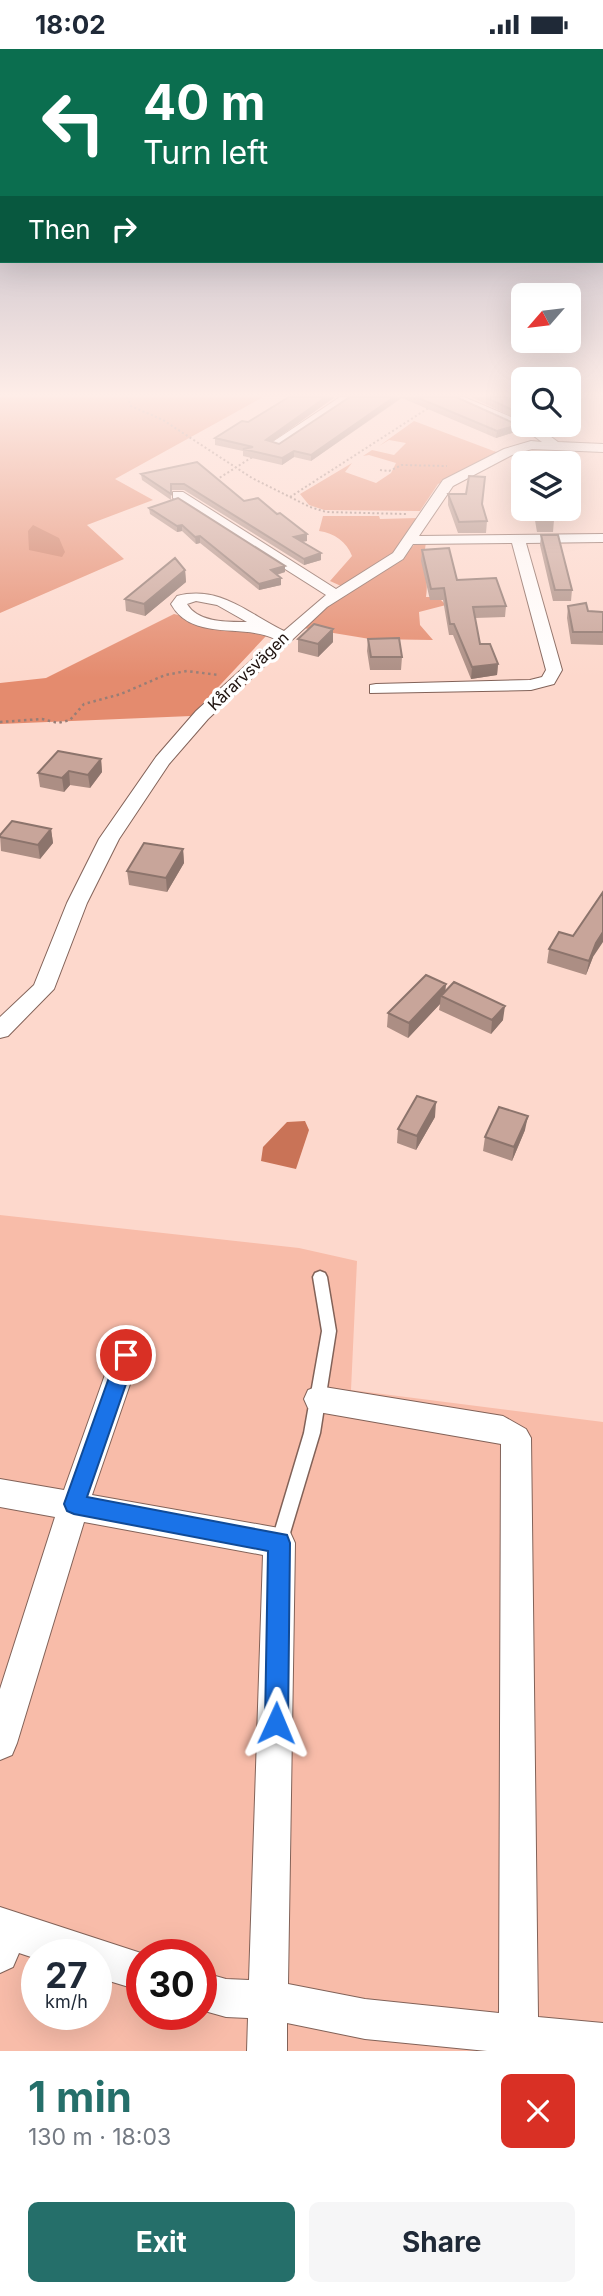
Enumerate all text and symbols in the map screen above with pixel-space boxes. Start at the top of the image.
text: 18:02 [35,9,106,40]
text: 40 m [143,73,266,132]
icon: left [28,77,119,168]
text: Turn left [143,133,268,172]
icon: right [105,210,143,248]
text: Then [28,214,91,245]
north arrow [511,283,581,353]
map controls [511,283,581,521]
button: search [511,367,581,437]
button: layers [511,451,581,521]
street label: Kårarvsvägen [203,627,293,715]
pin [96,1325,156,1385]
icon: arrive [107,1336,145,1374]
position arrow [239,1686,313,1760]
speed limit sign: 30 [126,1939,217,2030]
text: 27 [45,1954,88,1996]
text: km/h [45,1991,88,2012]
text: 1 min [28,2071,132,2122]
button: close [501,2074,575,2148]
text: 130 m · 18:03 [28,2123,171,2151]
button: Exit [28,2202,295,2282]
button: Share [309,2202,575,2282]

